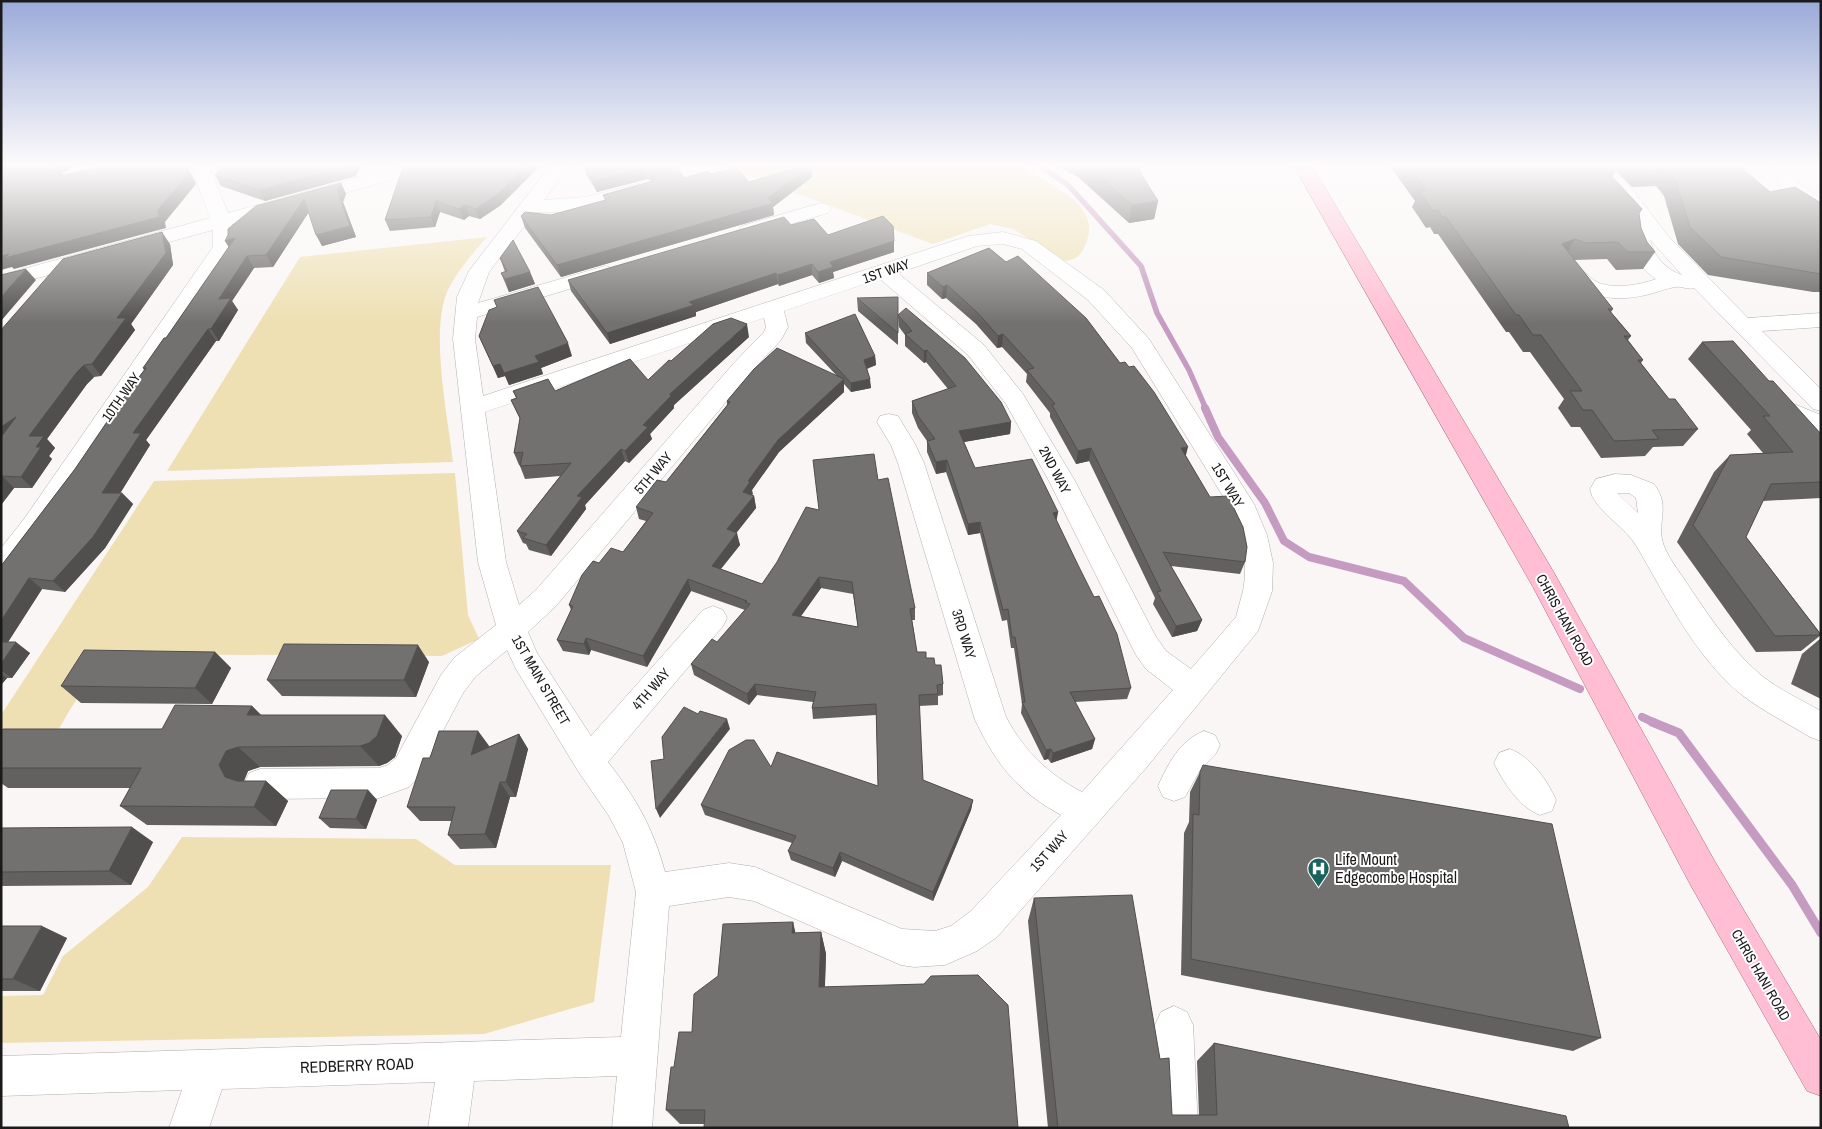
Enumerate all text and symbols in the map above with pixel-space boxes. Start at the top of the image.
street label: 1ST WAY [860,254,912,287]
street label: 10TH WAY [98,369,145,425]
street label: 2ND WAY [1035,443,1075,497]
street label: 5TH WAY [630,448,676,498]
street label: 1ST WAY [1208,459,1248,511]
street label: CHRIS HANI ROAD [1532,571,1598,669]
street label: 3RD WAY [948,607,980,661]
street label: 1ST MAIN STREET [508,632,574,728]
street label: 4TH WAY [628,664,674,714]
street label: 1ST WAY [1026,827,1072,875]
place label: Life Mount Edgecombe Hospital [1335,848,1457,888]
hospital icon: Life Mount Edgecombe Hospital [1307,856,1331,887]
street label: CHRIS HANI ROAD [1728,926,1794,1024]
street label: REDBERRY ROAD [300,1052,414,1078]

